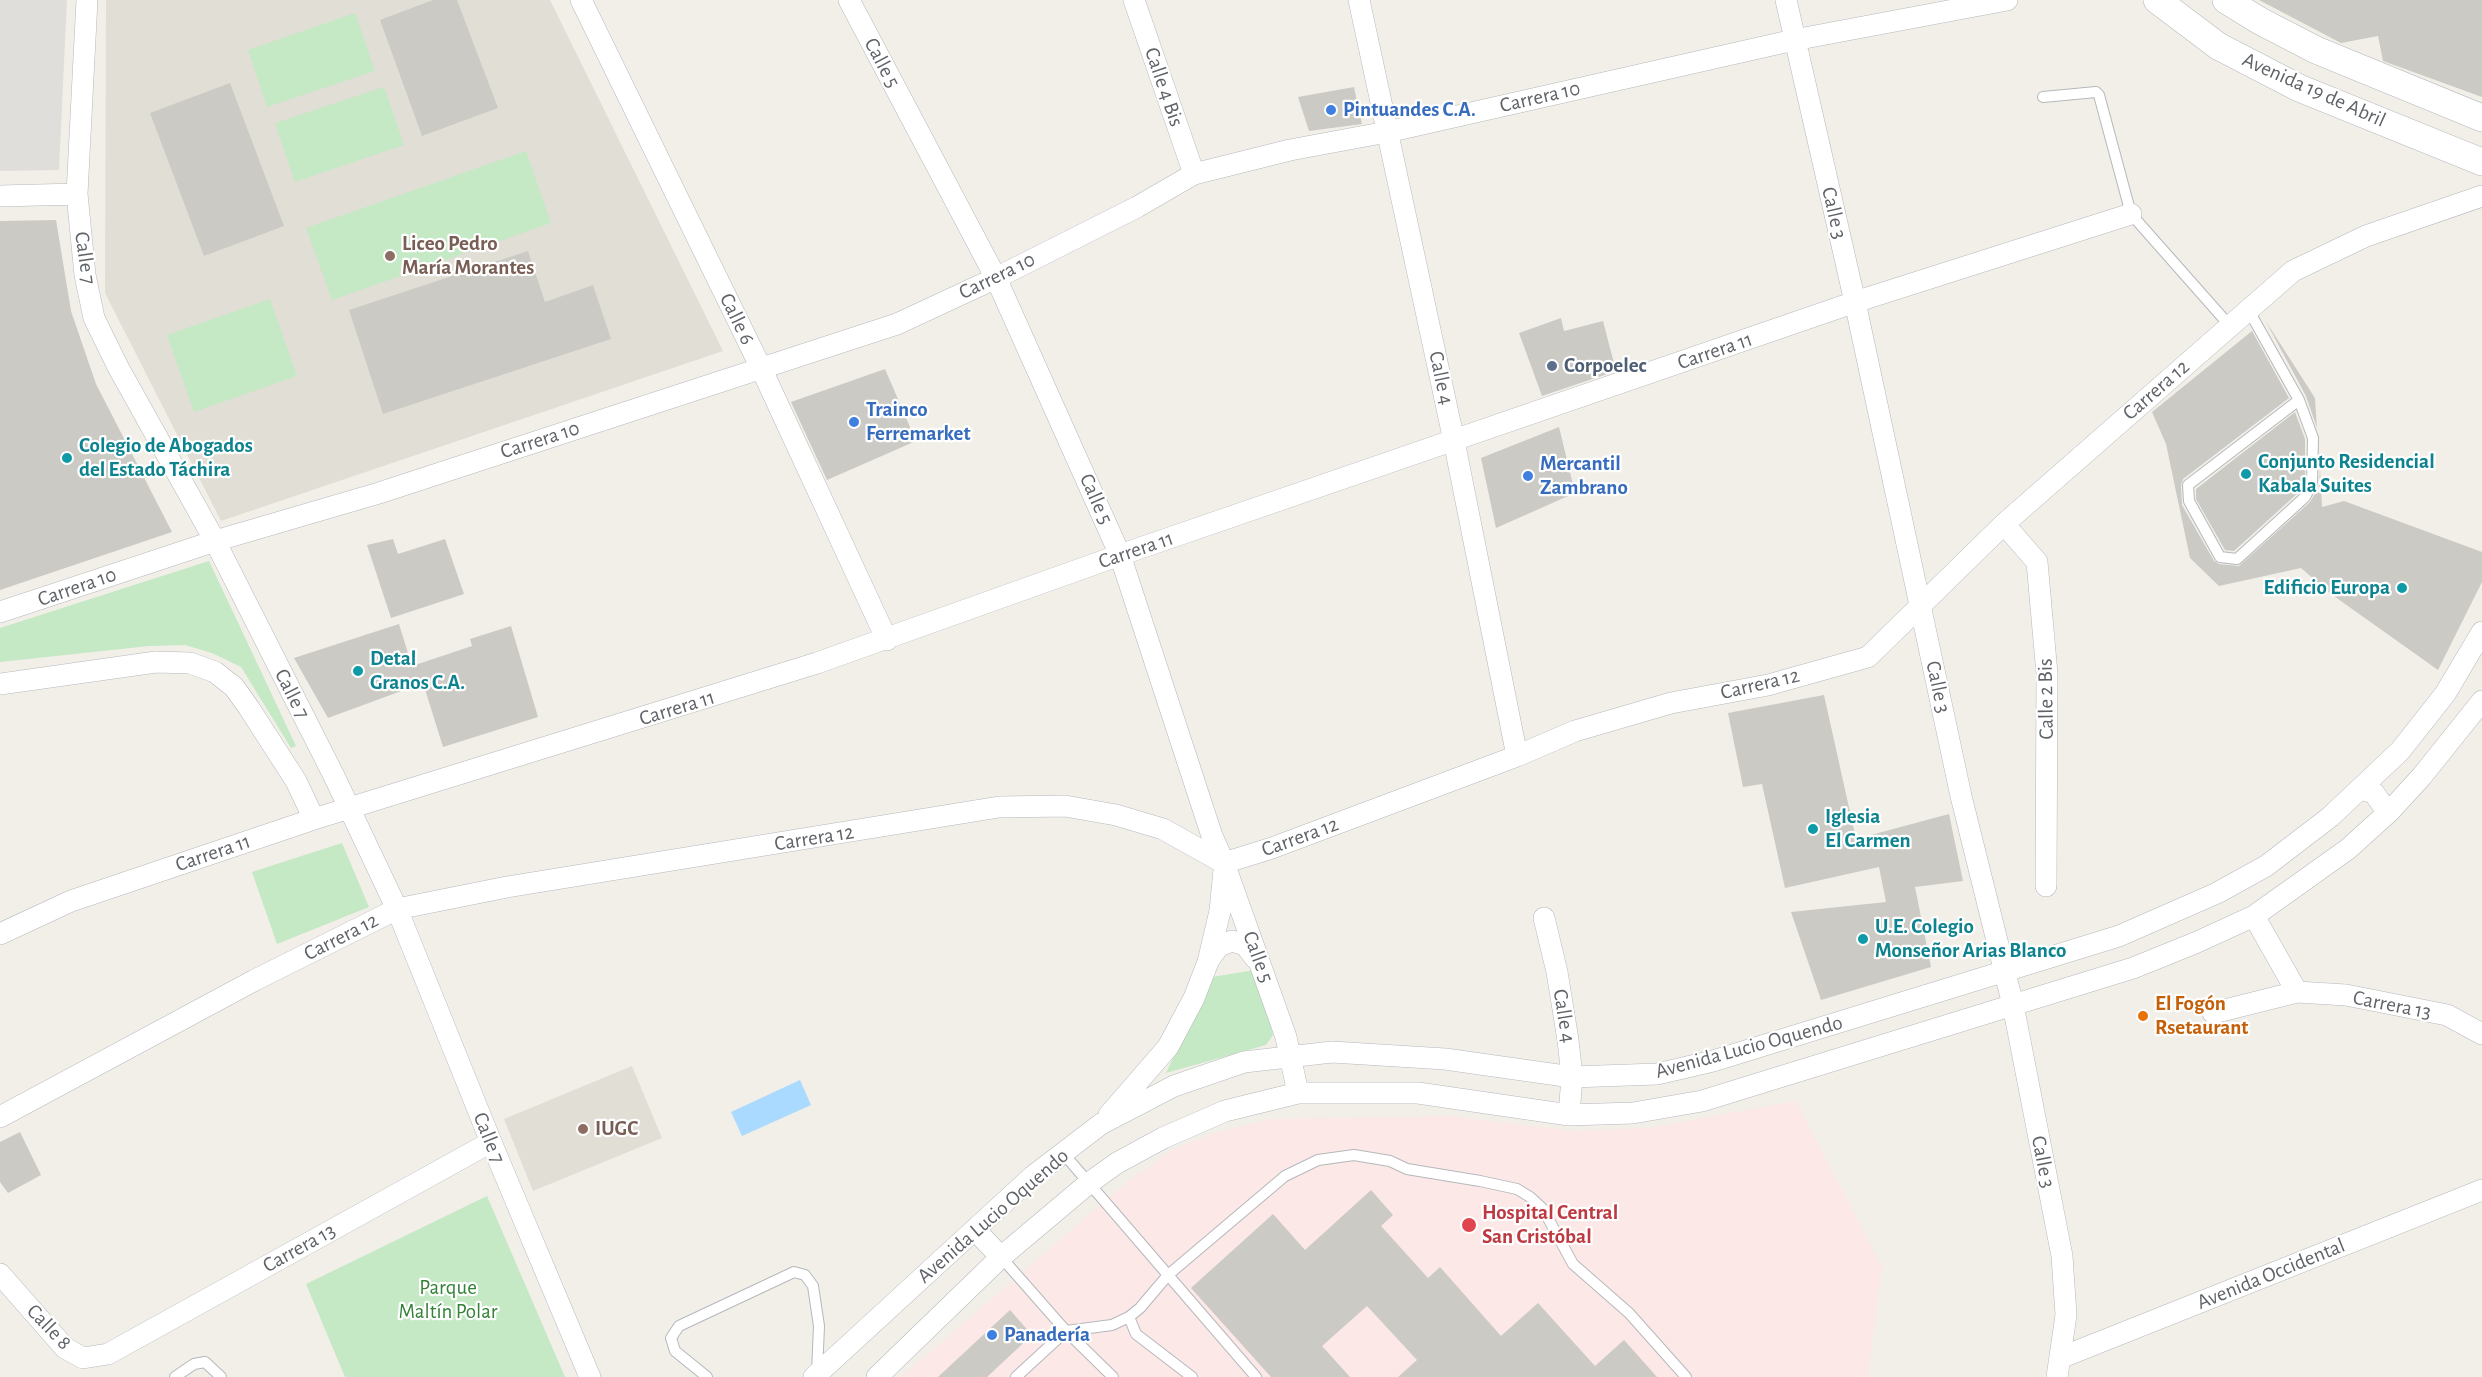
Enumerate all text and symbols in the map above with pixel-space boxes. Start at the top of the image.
street label: Calle 5 [858,34,906,92]
street label: Calle 4 Bis [1139,44,1189,130]
street label: Avenida 19 de Abril [2238,47,2390,133]
street label: Carrera 10 [1497,76,1583,118]
place label: Pintuandes C.A. [1343,97,1476,123]
marker: Pintuandes C.A. [1324,103,1338,117]
street label: Calle 3 [1816,184,1852,242]
street label: Calle 7 [69,230,101,286]
place label: Liceo Pedro María Morantes [402,231,534,281]
street label: Carrera 10 [955,247,1039,305]
marker: Liceo Pedro María Morantes [383,249,397,263]
street label: Calle 6 [714,289,760,349]
street label: Carrera 11 [1674,326,1756,376]
street label: Calle 4 [1423,349,1459,407]
place label: Corpoelec [1564,353,1647,379]
street label: Carrera 12 [2117,354,2195,426]
marker: Corpoelec [1545,359,1559,373]
place label: Trainco Ferremarket [866,397,971,447]
street label: Carrera 10 [497,415,583,465]
marker: Trainco Ferremarket [847,415,861,429]
place label: Colegio de Abogados del Estado Táchira [79,433,253,483]
place label: Conjunto Residencial Kabala Suites [2258,449,2435,499]
marker: Colegio de Abogados del Estado Táchira [60,451,74,465]
place label: Mercantil Zambrano [1540,451,1628,501]
marker: Conjunto Residencial Kabala Suites [2239,467,2253,481]
marker: Mercantil Zambrano [1521,469,1535,483]
street label: Calle 5 [1074,470,1118,528]
street label: Carrera 11 [1095,525,1177,575]
street label: Carrera 10 [34,562,120,612]
place label: Edificio Europa [2264,575,2390,601]
marker: Edificio Europa [2395,581,2409,595]
place label: Detal Granos C.A. [370,646,465,696]
street label: Calle 2 Bis [2033,658,2059,740]
street label: Calle 3 [1920,659,1956,715]
street label: Carrera 12 [1718,663,1802,705]
marker: Detal Granos C.A. [351,664,365,678]
street label: Calle 7 [269,665,315,723]
street label: Carrera 11 [636,685,718,731]
place label: Iglesia El Carmen [1825,804,1911,854]
street label: Carrera 12 [1258,811,1342,863]
street label: Carrera 12 [772,819,856,857]
marker: Iglesia El Carmen [1806,822,1820,836]
street label: Carrera 11 [172,828,254,878]
street label: Carrera 12 [300,908,382,966]
place label: U.E. Colegio Monseñor Arias Blanco [1875,914,2066,964]
street label: Calle 5 [1237,928,1279,986]
marker: U.E. Colegio Monseñor Arias Blanco [1856,932,1870,946]
street label: Carrera 13 [2351,985,2433,1025]
street label: Calle 4 [1547,987,1581,1045]
place label: El Fogón Rsetaurant [2155,991,2248,1041]
marker: El Fogón Rsetaurant [2136,1009,2150,1023]
street label: Avenida Lucio Oquendo [1653,1010,1845,1084]
street label: Calle 7 [467,1109,511,1167]
place label: IUGC [595,1116,638,1142]
marker: IUGC [576,1122,590,1136]
street label: Calle 3 [2026,1134,2060,1190]
street label: Avenida Lucio Oquendo [912,1143,1074,1289]
place label: Hospital Central San Cristóbal [1482,1200,1618,1250]
marker: Hospital Central San Cristóbal [1460,1216,1478,1234]
street label: Carrera 13 [258,1218,340,1278]
street label: Avenida Occidental [2193,1233,2349,1315]
park label: Parque Maltín Polar [398,1275,498,1325]
street label: Calle 8 [21,1299,77,1355]
place label: Panadería [1004,1322,1090,1348]
marker: Panadería [985,1328,999,1342]

